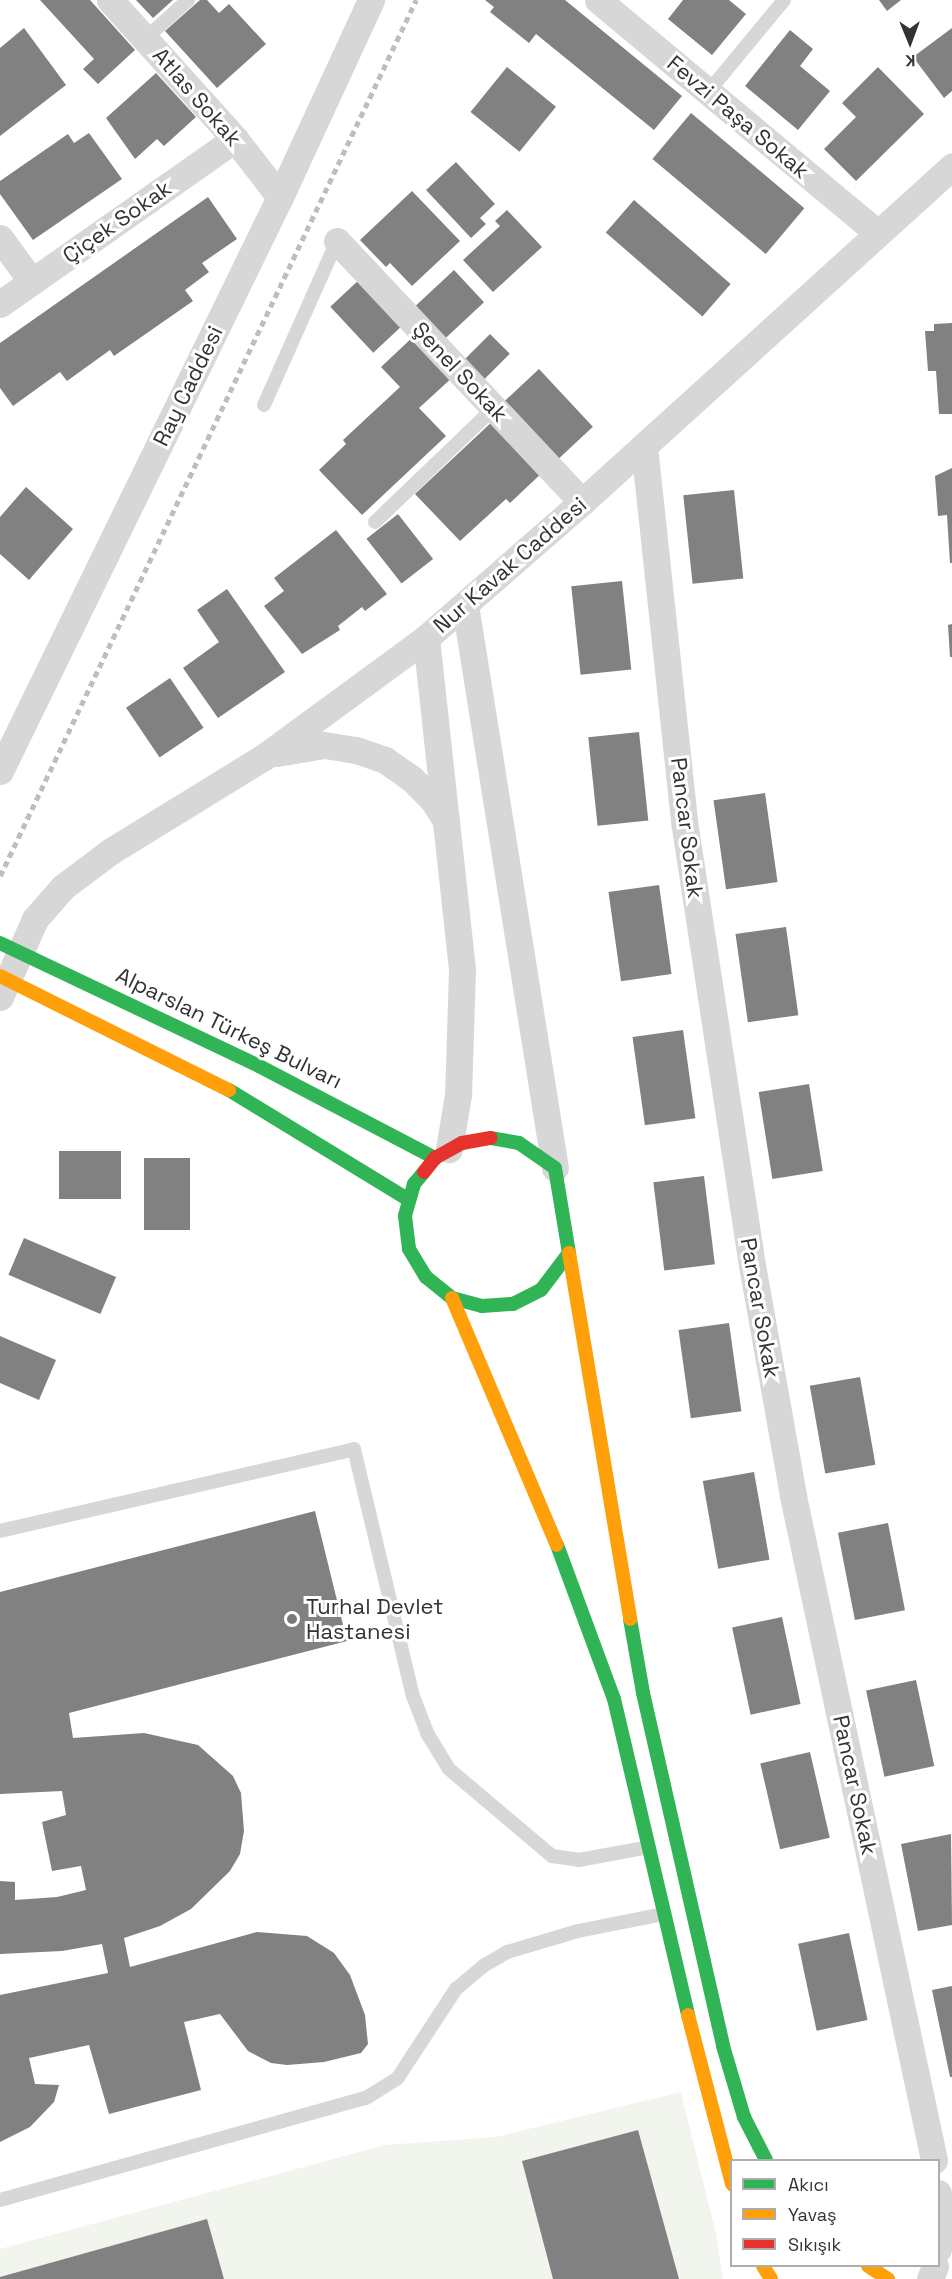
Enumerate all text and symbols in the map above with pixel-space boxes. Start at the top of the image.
north arrow [880,12,940,72]
street label: Atlas Sokak [147,42,247,152]
street label: Fevzi Paşa Sokak [662,50,814,184]
text: K [905,50,916,71]
street label: Çiçek Sokak [58,175,176,269]
street label: Şenel Sokak [407,316,513,428]
street label: Ray Caddesi [148,322,228,450]
street label: Nur Kavak Caddesi [428,491,592,639]
street label: Pancar Sokak [665,756,709,900]
street label: Alparslan Türkeş Bulvarı [111,962,347,1094]
street label: Pancar Sokak [735,1236,785,1380]
place label: Turhal Devlet Hastanesi [306,1593,443,1645]
marker: Turhal Devlet Hastanesi [283,1610,301,1628]
street label: Pancar Sokak [827,1713,883,1857]
legend [730,2159,940,2267]
text: Akıcı [788,2173,829,2196]
text: Yavaş [788,2203,837,2226]
text: Sıkışık [788,2233,841,2256]

